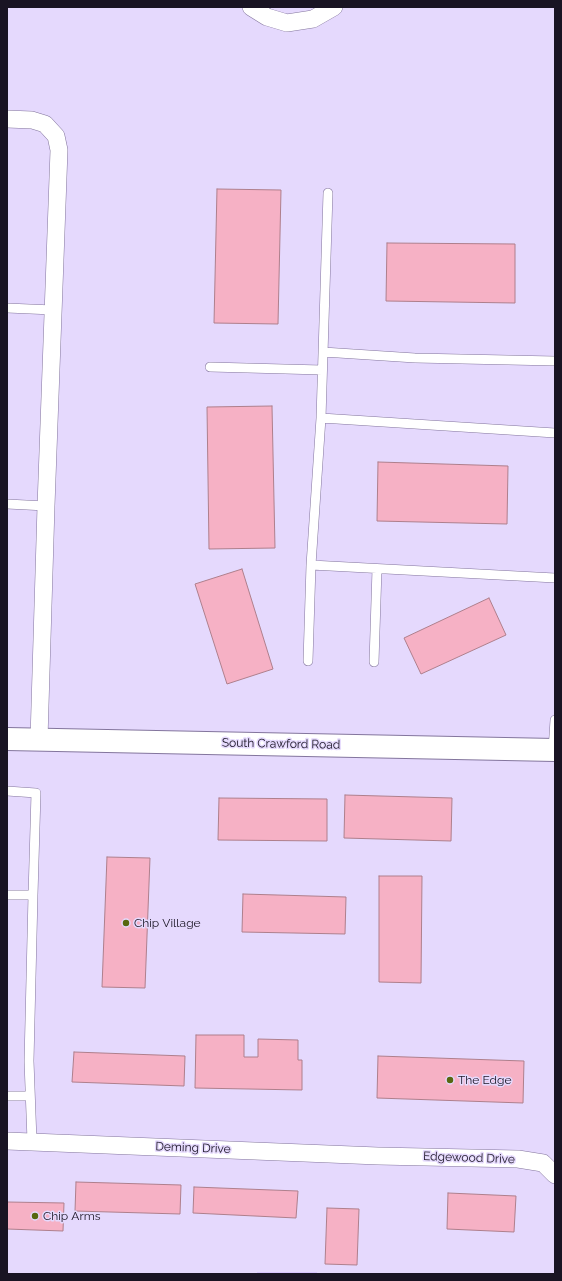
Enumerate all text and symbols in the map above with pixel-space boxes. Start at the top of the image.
street label: South Crawford Road [222,736,340,752]
place label: Chip Village [134,916,201,930]
marker: Chip Village [121,918,131,928]
place label: The Edge [458,1073,511,1087]
marker: The Edge [445,1075,455,1085]
street label: Deming Drive [155,1139,231,1157]
street label: Edgewood Drive [423,1149,515,1167]
place label: Chip Arms [43,1209,100,1223]
marker: Chip Arms [30,1211,40,1221]

